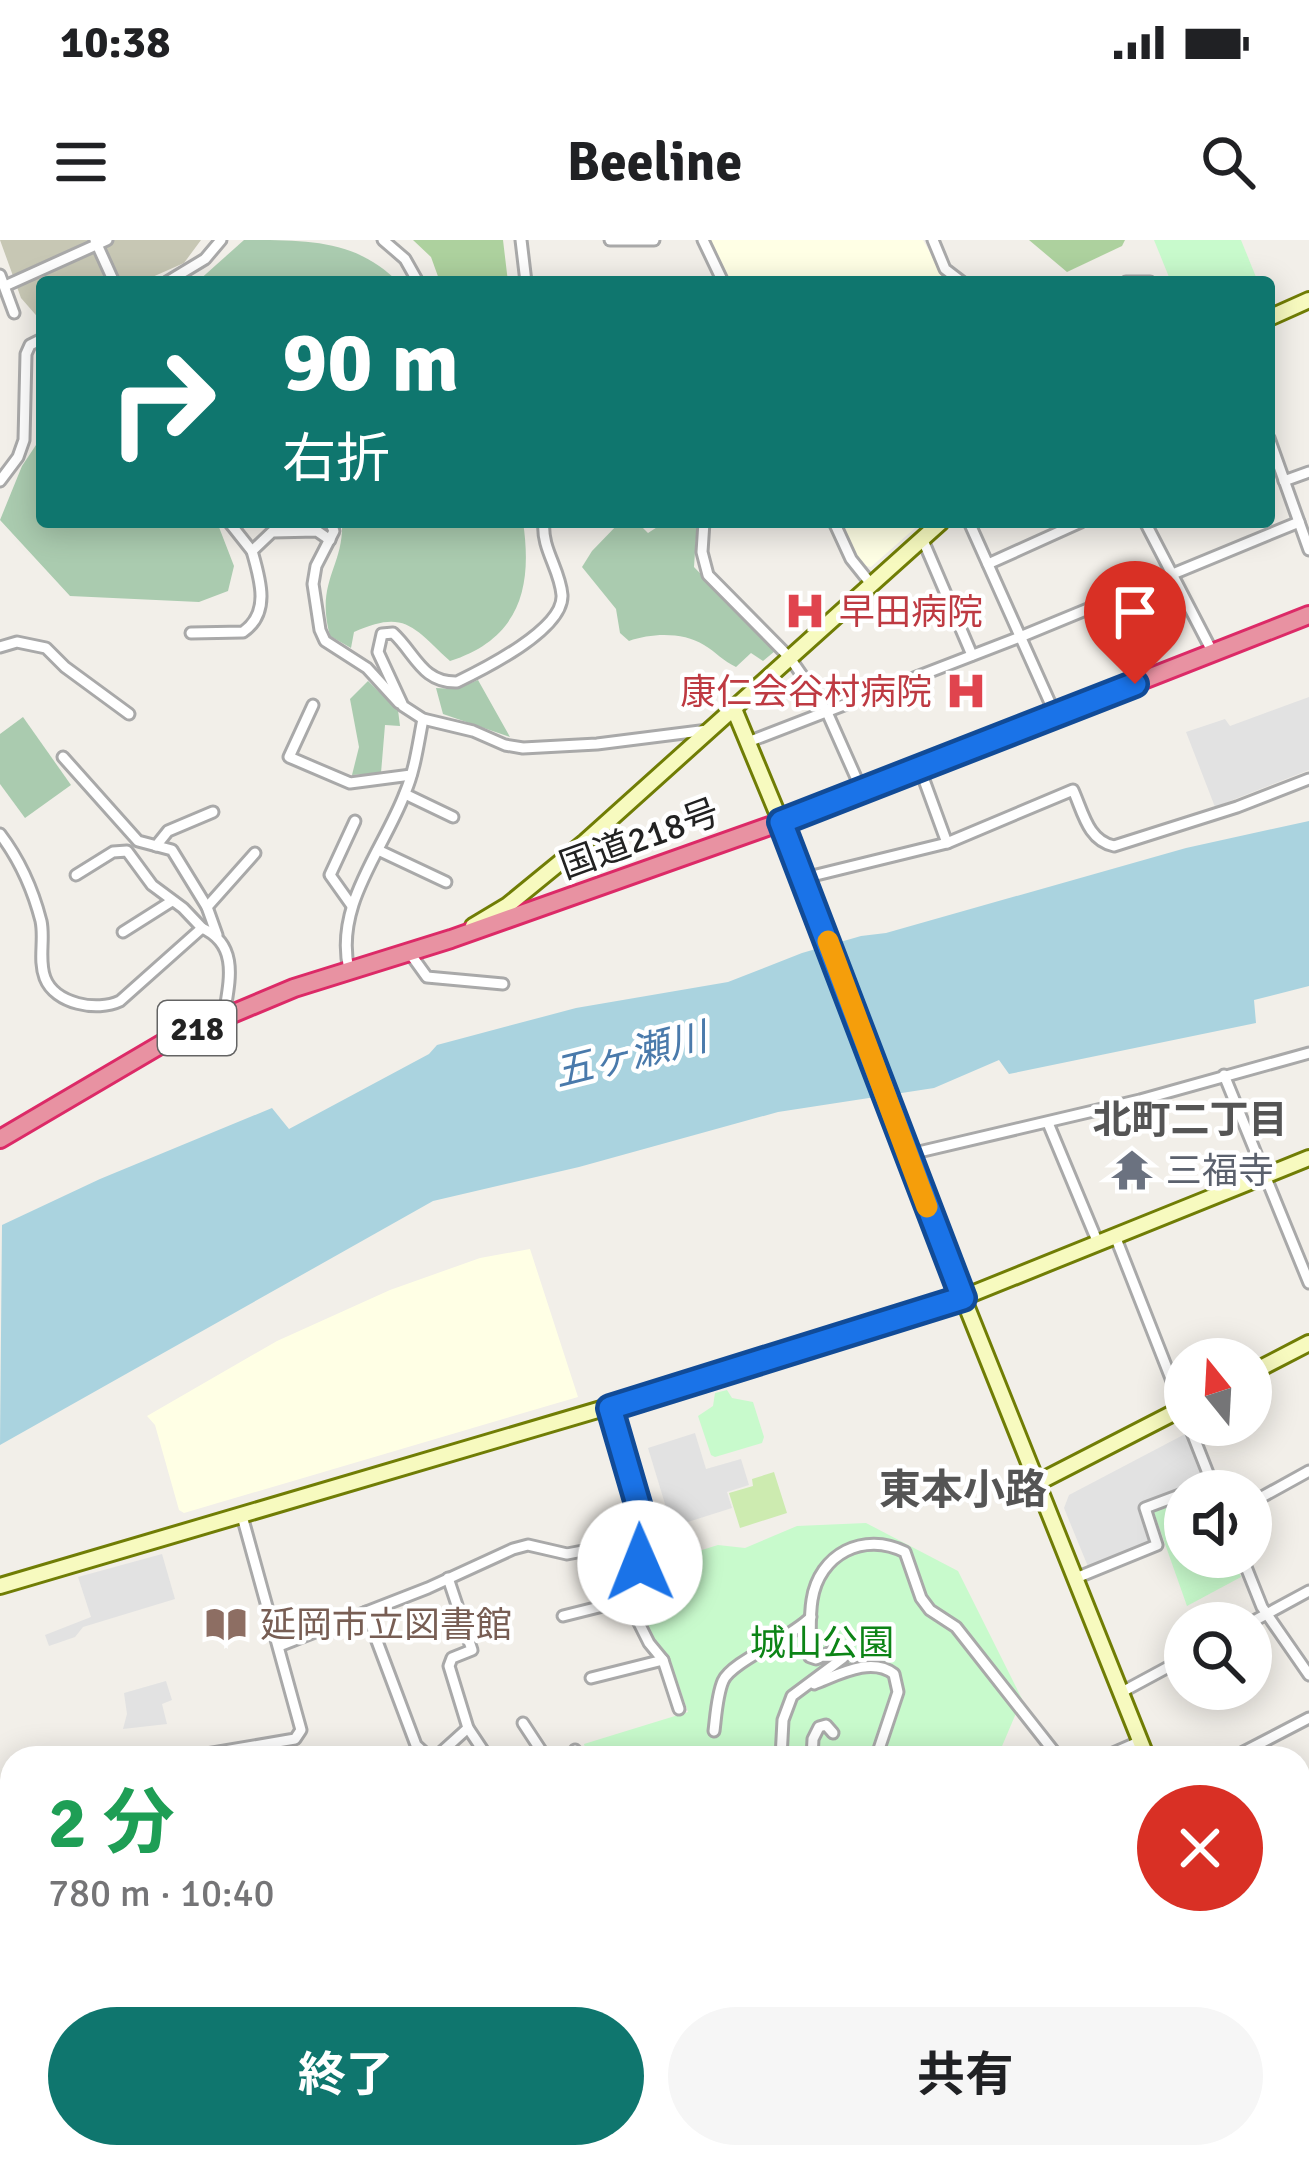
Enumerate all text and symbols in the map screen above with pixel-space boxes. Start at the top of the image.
text: 10:38 [60,15,170,70]
icon: menu [48,129,114,195]
text: Beeline [567,129,742,196]
icon: search [1195,129,1261,195]
text: 90 m [282,311,459,415]
icon: right [84,324,240,480]
text: 右折 [282,426,390,493]
pin [1084,561,1186,684]
icon: arrive [1102,579,1168,645]
hospital icon: 早田病院 [782,588,828,634]
place label: 早田病院 [839,590,983,635]
hospital icon: 康仁会谷村病院 [943,668,989,714]
place label: 康仁会谷村病院 [680,670,932,715]
street label: 国道218号 [554,790,725,889]
road number: 218 [158,1001,236,1055]
water label: 五ヶ瀬川 [549,1012,716,1097]
district label: 北町二丁目 [1092,1096,1288,1144]
temple icon: 三福寺 [1109,1147,1155,1193]
place label: 三福寺 [1166,1149,1274,1194]
north arrow [1164,1338,1272,1446]
map controls [1164,1338,1272,1710]
district label: 東本小路 [879,1465,1047,1516]
button: sound [1164,1470,1272,1578]
position arrow [577,1500,703,1626]
library icon: 延岡市立図書館 [203,1601,249,1647]
button: search [1164,1602,1272,1710]
place label: 延岡市立図書館 [260,1603,512,1648]
park label: 城山公園 [750,1621,894,1666]
text: 2 分 [48,1779,175,1868]
button: close [1137,1785,1263,1911]
text: 780 m · 10:40 [48,1869,275,1917]
button: 終了 [48,2007,644,2145]
button: 共有 [668,2007,1263,2145]

